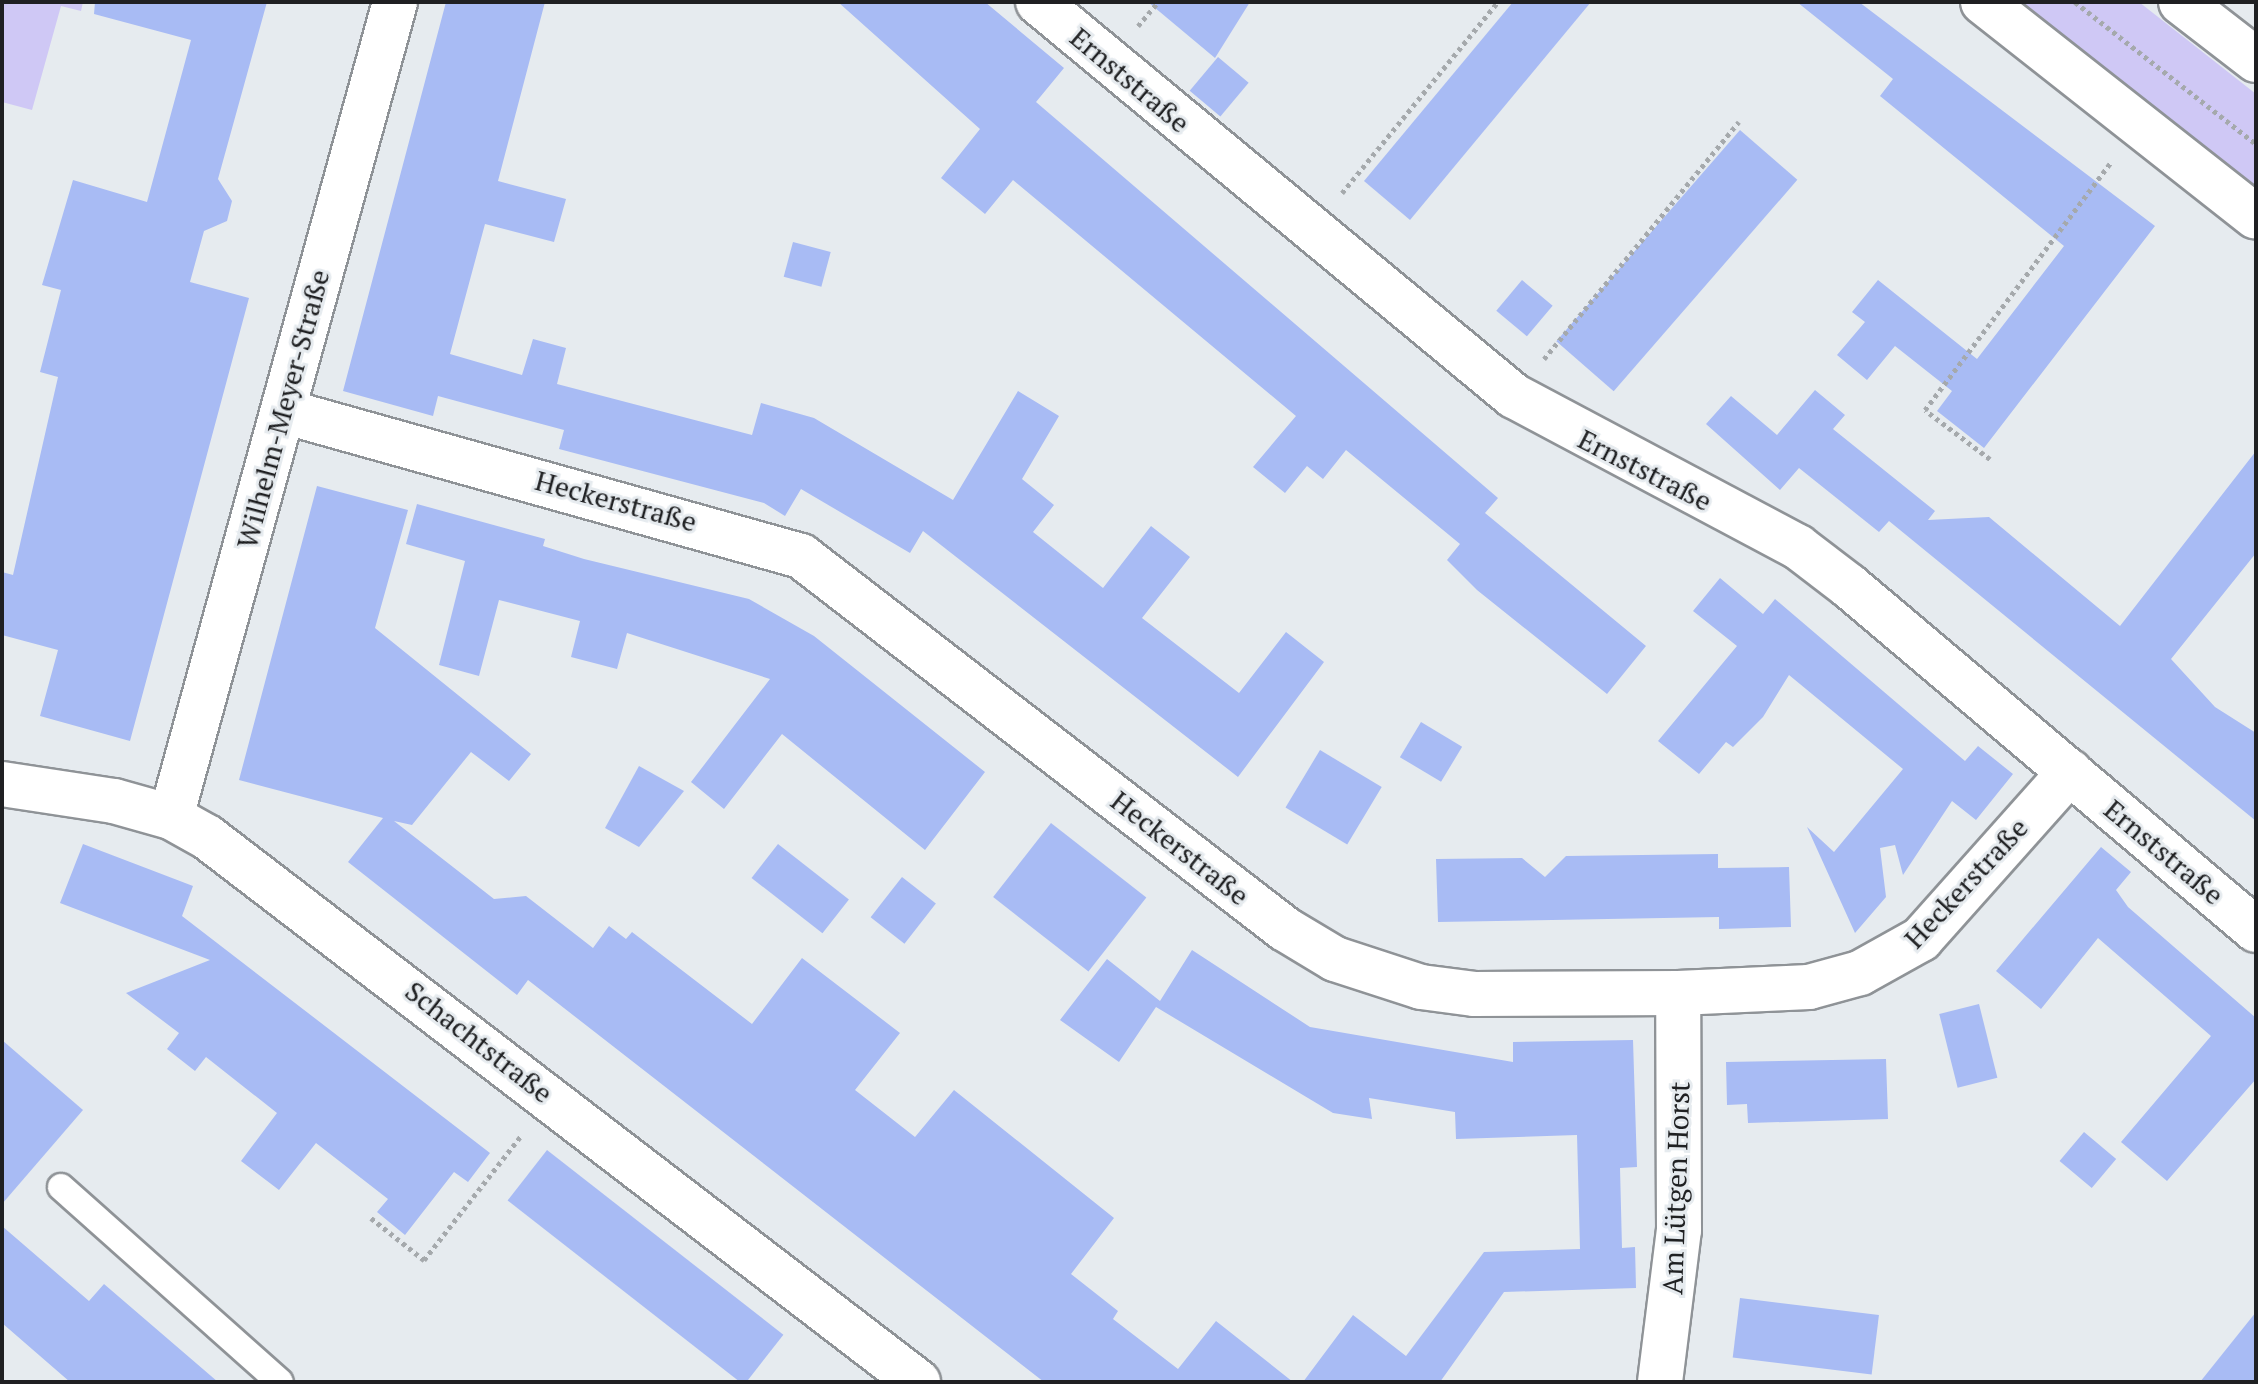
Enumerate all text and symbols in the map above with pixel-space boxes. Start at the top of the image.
street label: Ernststraße [1063,20,1197,140]
street label: Wilhelm-Meyer-Straße [230,266,336,552]
street label: Ernststraße [1573,422,1717,518]
street label: Heckerstraße [532,463,700,539]
street label: Heckerstraße [1104,784,1256,912]
street label: Ernststraße [2097,792,2231,912]
street label: Heckerstraße [1897,811,2035,955]
street label: Schachtstraße [399,974,559,1110]
street label: Am Lütgen Horst [1655,1081,1697,1295]

